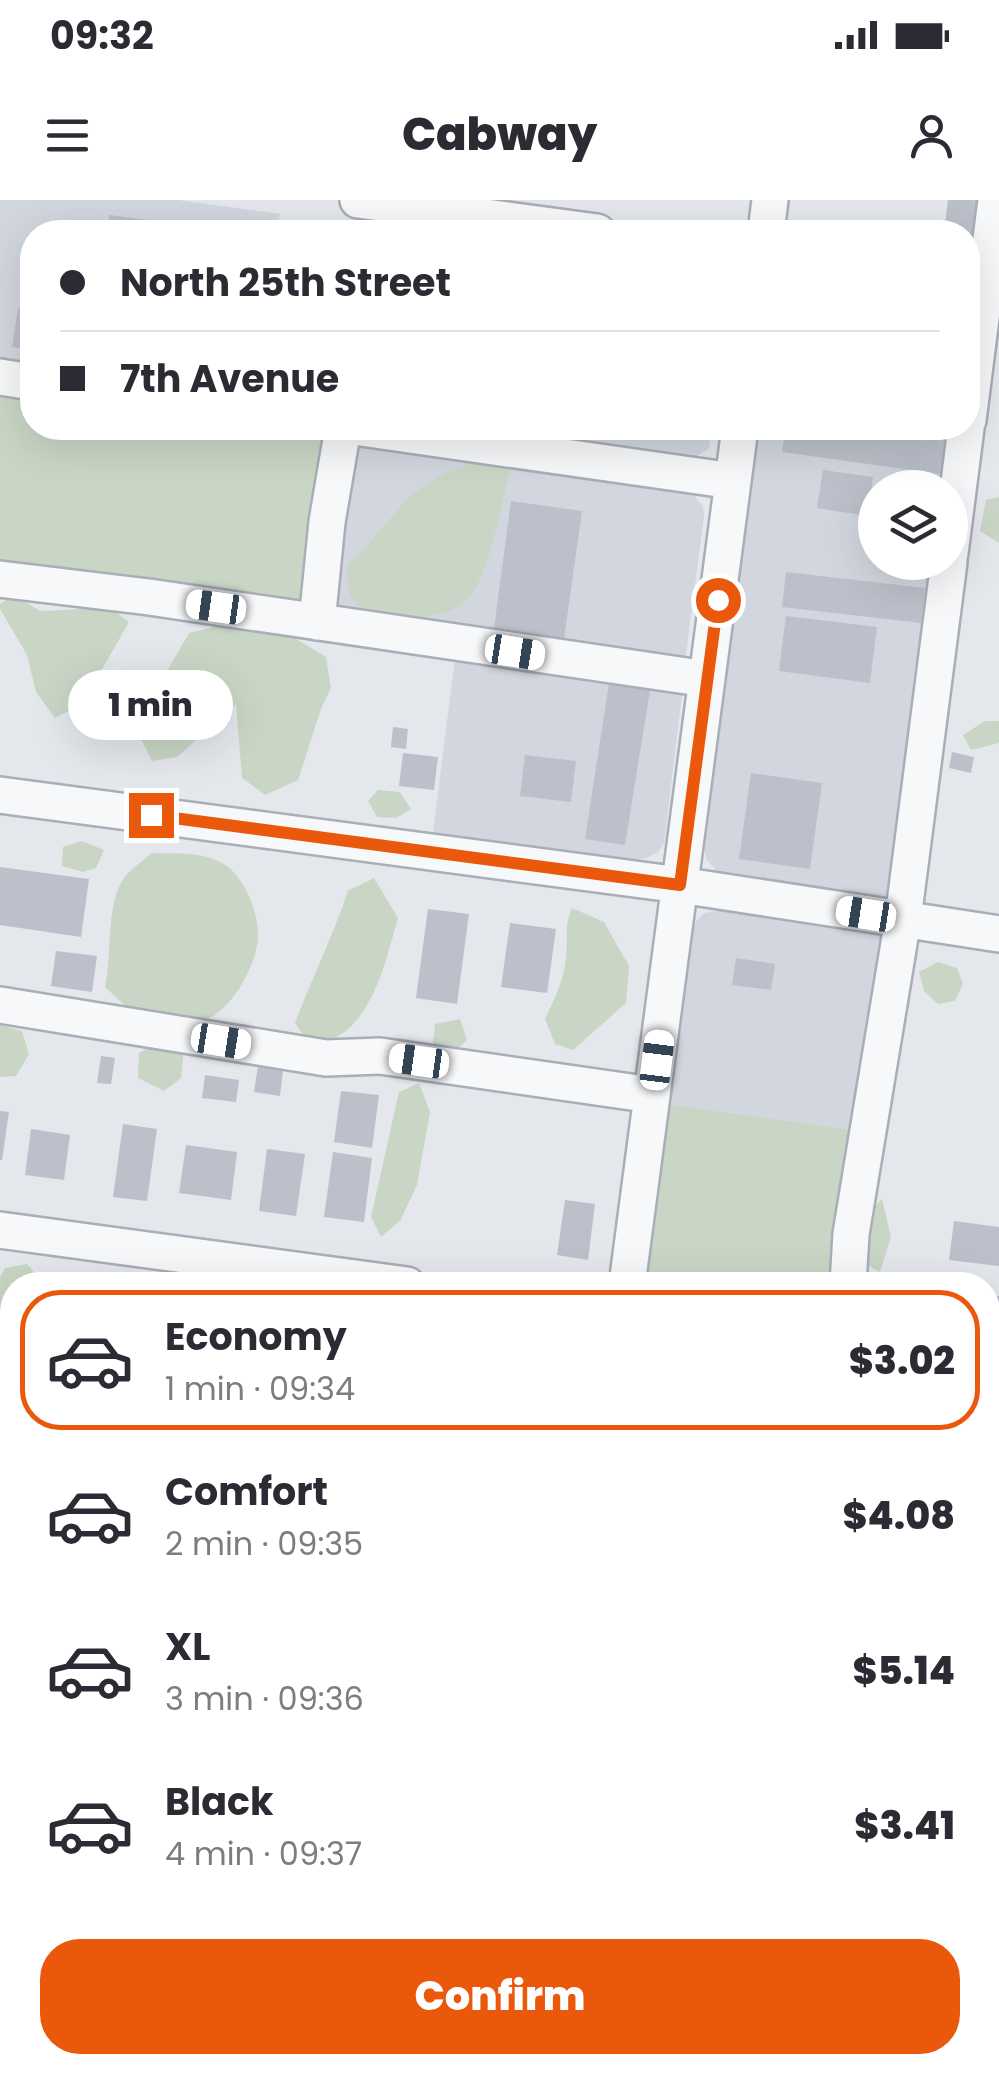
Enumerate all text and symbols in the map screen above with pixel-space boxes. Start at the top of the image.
text: 09:32 [50,9,154,62]
text: Cabway [402,103,597,166]
icon: menu [40,108,95,163]
icon: person [904,108,959,163]
text: North 25th Street [120,256,451,309]
text: 7th Avenue [120,352,339,405]
map controls [858,470,968,580]
button: layers [858,470,968,580]
route start [696,578,741,623]
car [184,588,248,626]
car [483,632,547,672]
callout: 1 min [68,670,234,740]
text: 1 min [108,682,193,727]
route end [129,793,174,838]
car [834,894,898,934]
car [189,1021,253,1061]
car [638,1028,676,1092]
car [387,1042,451,1080]
text: Economy [165,1310,347,1363]
icon: car [45,1315,135,1405]
text: $3.02 [849,1334,955,1387]
text: 1 min · 09:34 [165,1366,355,1411]
text: Comfort [165,1465,328,1518]
icon: car [45,1470,135,1560]
text: $4.08 [842,1489,955,1542]
text: 2 min · 09:35 [165,1521,363,1566]
text: XL [165,1620,210,1673]
icon: car [45,1625,135,1715]
text: $5.14 [853,1644,955,1697]
text: 3 min · 09:36 [165,1676,364,1721]
text: Black [165,1775,274,1828]
icon: car [45,1780,135,1870]
text: $3.41 [854,1799,955,1852]
text: 4 min · 09:37 [165,1831,362,1876]
button: Confirm [40,1939,960,2054]

